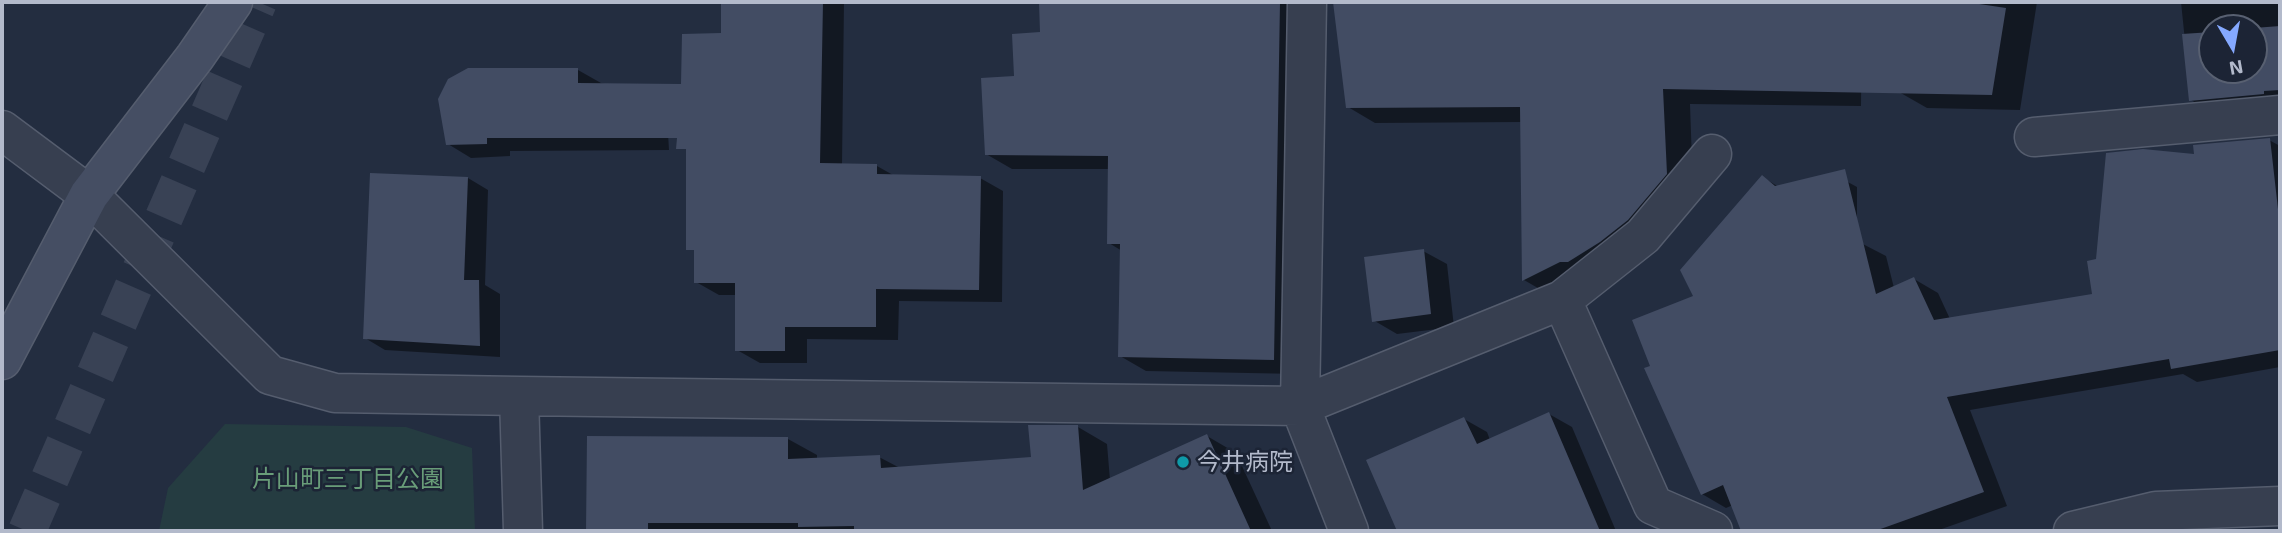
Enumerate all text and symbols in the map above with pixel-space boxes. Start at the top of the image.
north arrow [2198,14,2268,84]
text: N [2228,56,2245,81]
place label: 今井病院 [1197,448,1293,476]
marker: 今井病院 [1175,454,1191,470]
park label: 片山町三丁目公園 [252,465,444,493]

